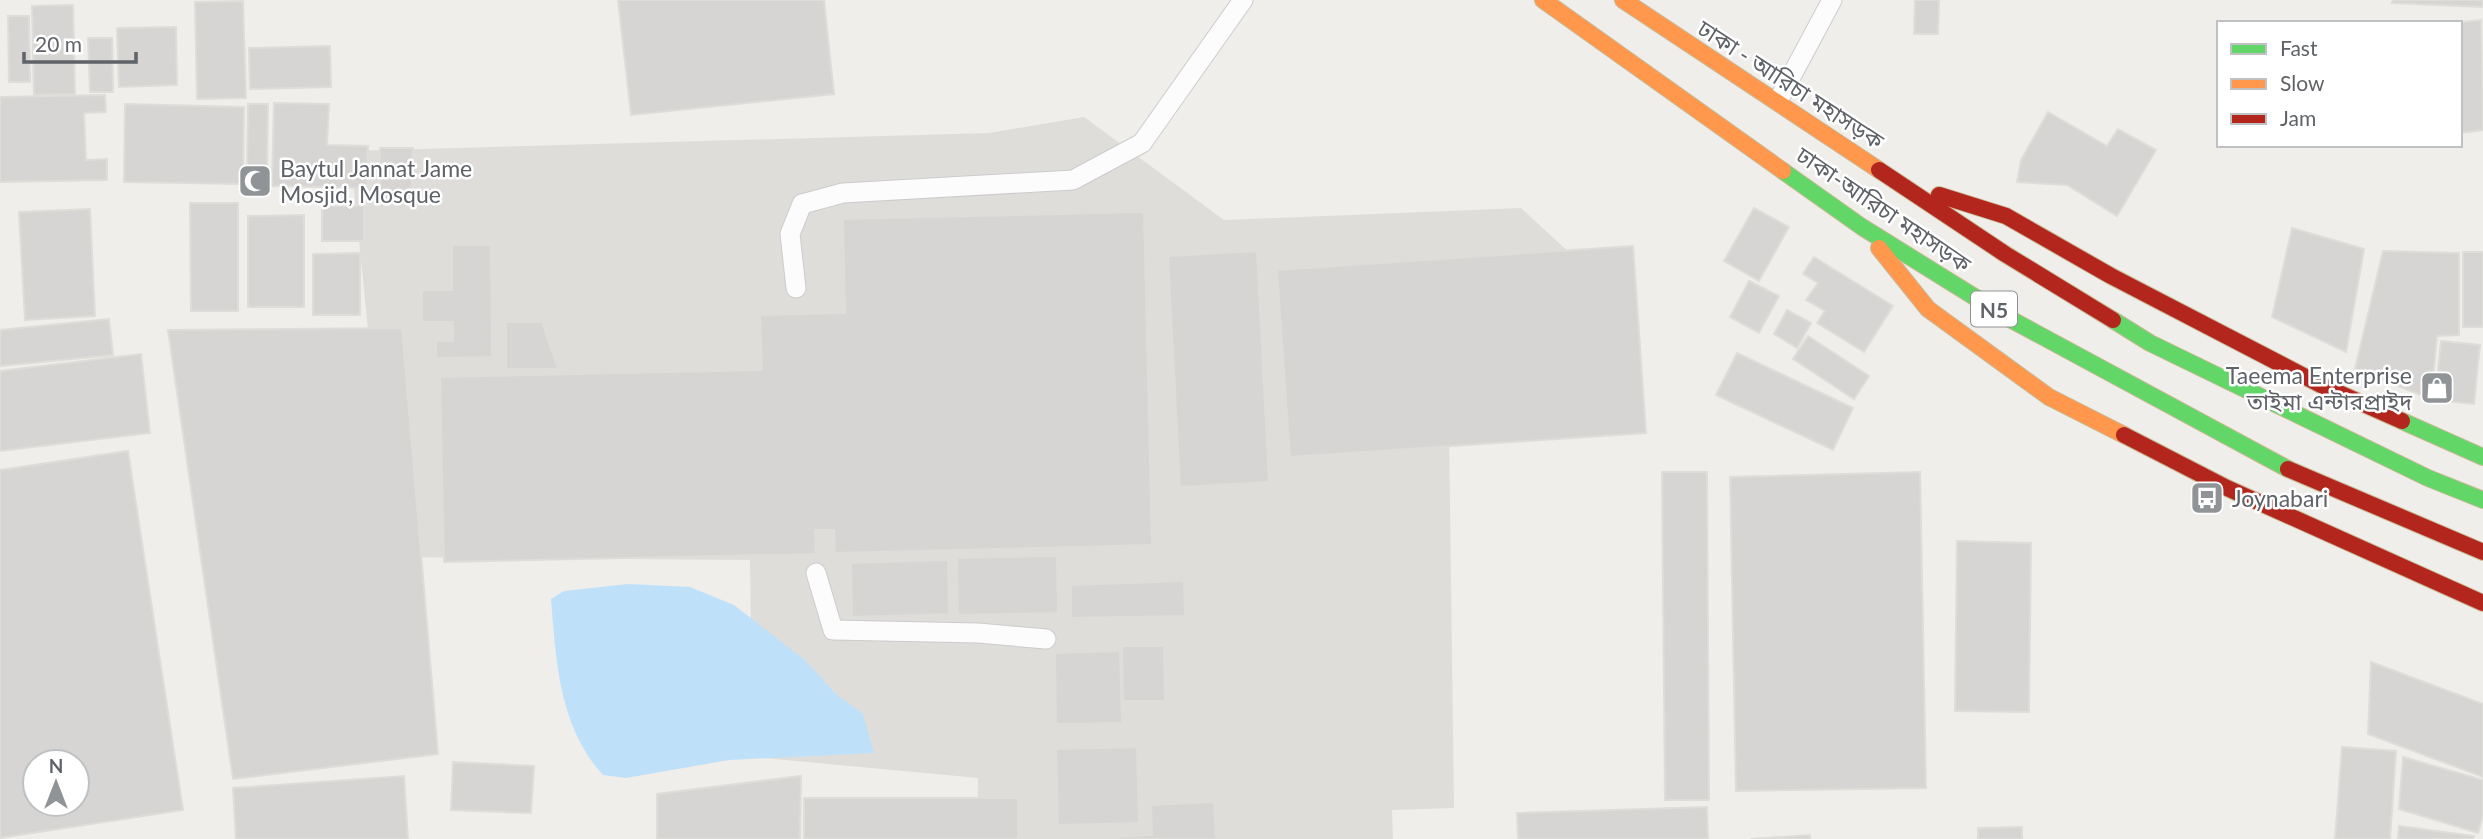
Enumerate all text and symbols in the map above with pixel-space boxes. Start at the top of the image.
street label: ঢাকা - আরিচা মহাসড়ক [1692,13,1890,155]
scale bar [24,21,136,65]
legend [2217,21,2462,147]
text: 20 m [35,31,82,56]
text: Fast [2280,35,2318,60]
text: Slow [2280,70,2325,95]
text: Jam [2280,105,2316,130]
street label: ঢাকা-আরিচা মহাসড়ক [1791,140,1977,278]
place label: Baytul Jannat Jame Mosjid, Mosque [280,154,472,208]
mosque icon: Baytul Jannat Jame Mosjid, Mosque [236,162,274,200]
road number: N5 [1971,292,2017,326]
place label: Taeema Enterprise তাইমা এন্টারপ্রাইদ [2226,361,2412,415]
shop icon: Taeema Enterprise তাইমা এন্টারপ্রাইদ [2418,369,2456,407]
bus stop icon: Joynabari [2188,479,2226,517]
place label: Joynabari [2232,484,2328,512]
north arrow [21,748,91,818]
text: N [49,754,63,777]

